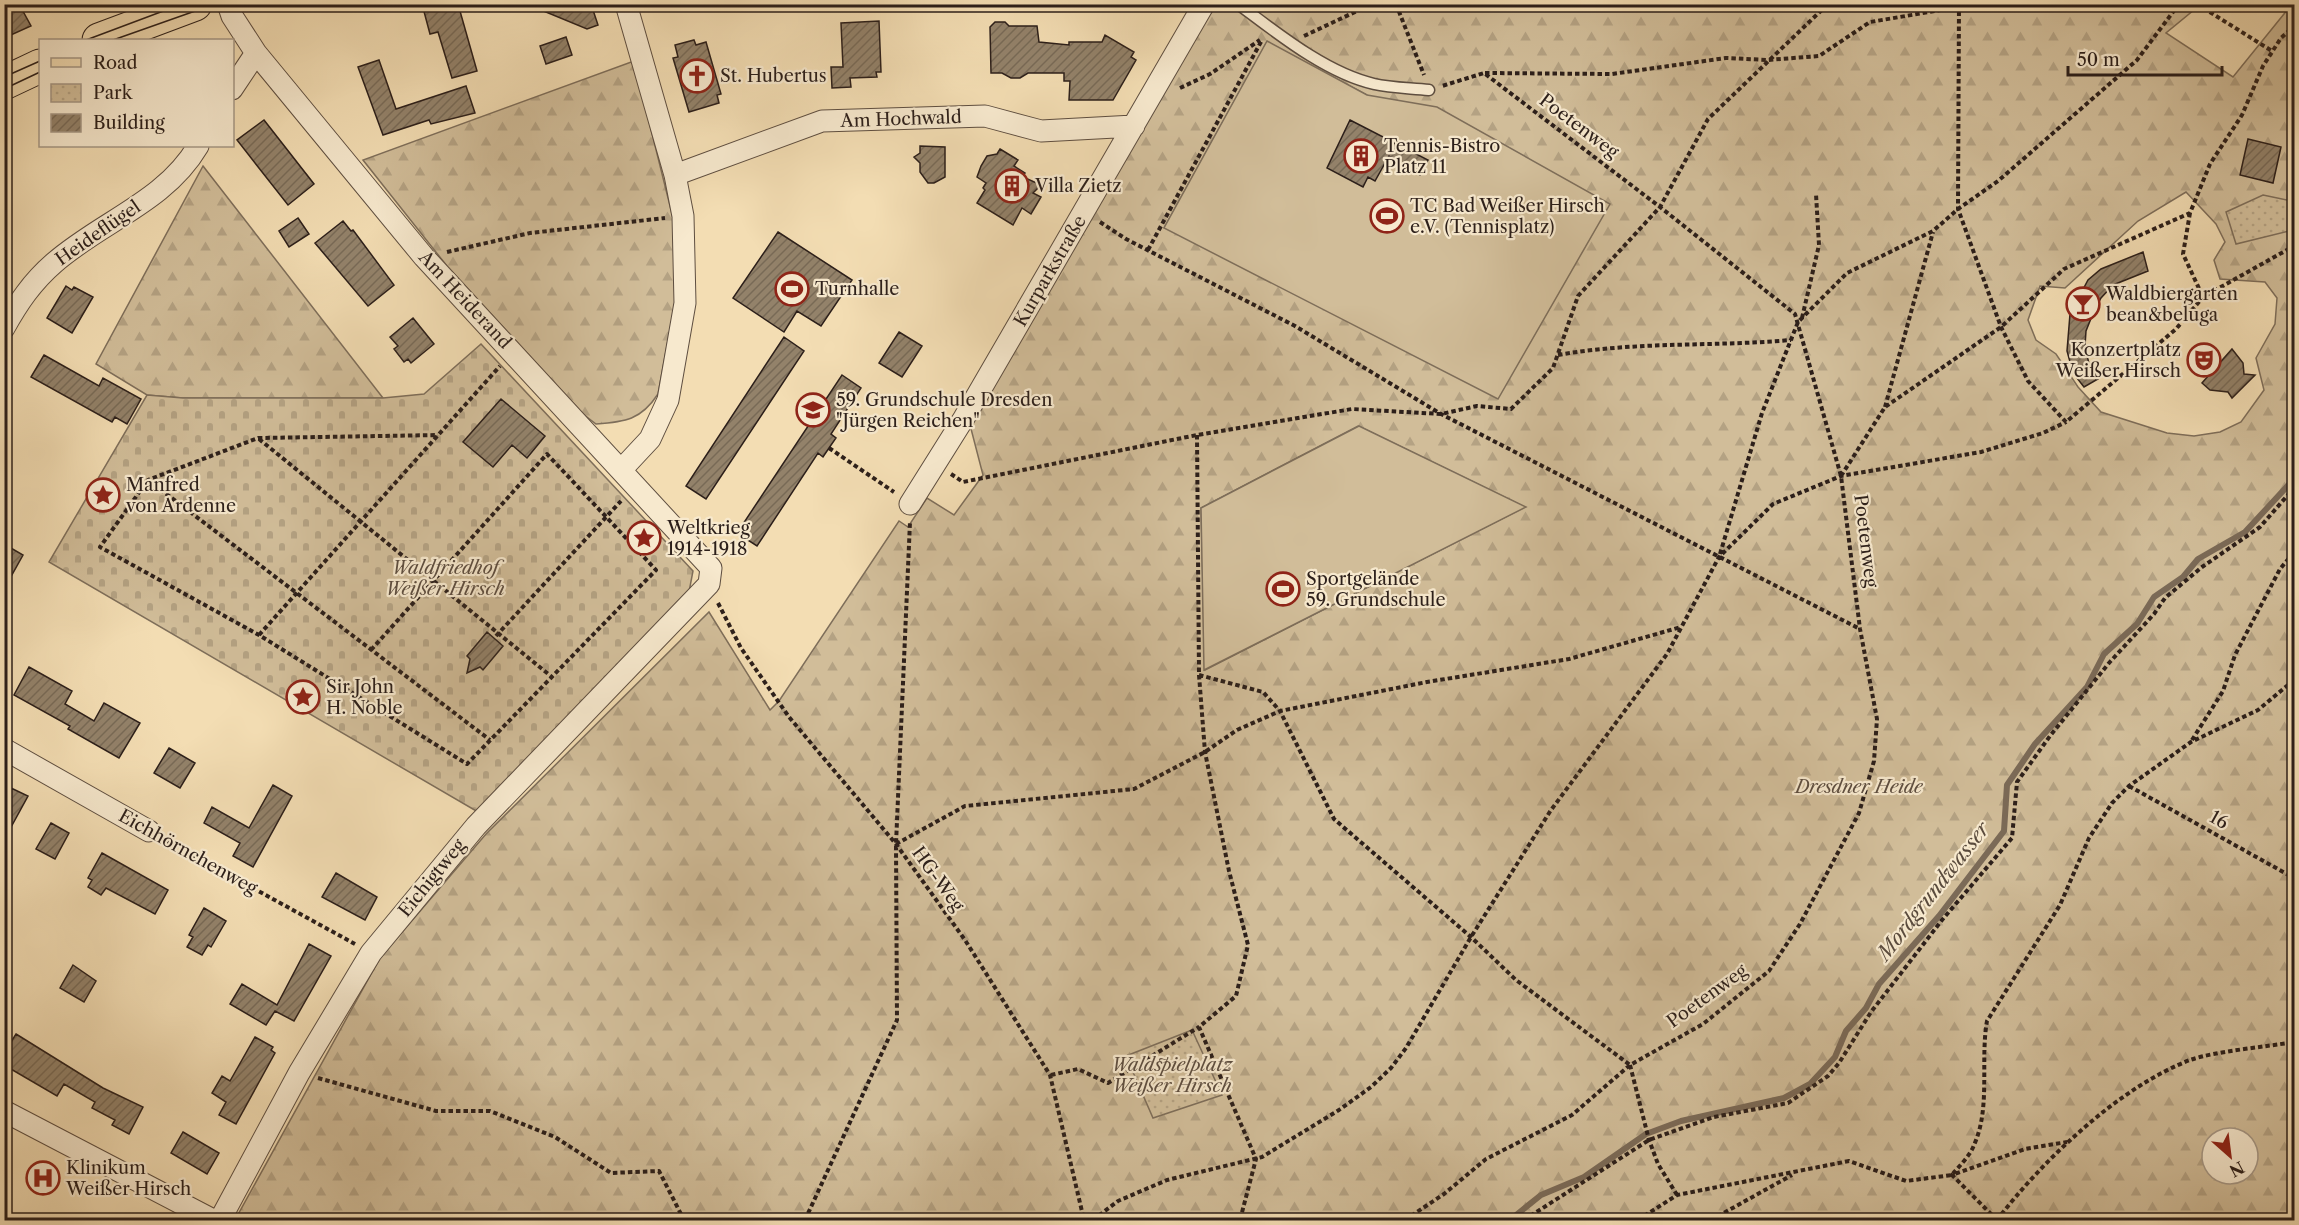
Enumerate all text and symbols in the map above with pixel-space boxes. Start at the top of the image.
legend [39,39,234,147]
scale bar [2068,39,2222,77]
text: 50 m [2077,49,2120,71]
text: Road [93,52,138,74]
church icon: St. Hubertus [679,58,715,94]
place label: St. Hubertus [720,65,827,87]
text: Park [93,82,134,104]
street label: Poetenweg [1535,89,1623,163]
street label: Am Hochwald [839,106,962,132]
text: Building [93,112,165,134]
place label: Tennis-Bistro Platz 11 [1384,135,1500,178]
building icon: Tennis-Bistro Platz 11 [1343,138,1379,174]
building icon: Villa Zietz [994,168,1030,204]
place label: Villa Zietz [1034,175,1122,197]
place label: TC Bad Weißer Hirsch e.V. (Tennisplatz) [1410,195,1605,238]
street label: Heideflügel [51,196,145,270]
sports icon: TC Bad Weißer Hirsch e.V. (Tennisplatz) [1369,198,1405,234]
street label: Kurparkstraße [1009,211,1091,331]
street label: Am Heiderand [413,246,516,354]
sports icon: Turnhalle [774,271,810,307]
place label: Turnhalle [815,278,899,300]
place label: Waldbiergarten bean&beluga [2105,283,2238,326]
bar icon: Waldbiergarten bean&beluga [2065,286,2101,322]
place label: Konzertplatz Weißer Hirsch [2055,339,2181,382]
theatre icon: Konzertplatz Weißer Hirsch [2186,342,2222,378]
place label: 59. Grundschule Dresden "Jürgen Reichen" [836,389,1052,432]
school or university icon: 59. Grundschule Dresden "Jürgen Reichen" [795,392,831,428]
place label: Manfred von Ardenne [125,474,236,517]
place icon: Manfred von Ardenne [85,477,121,513]
street label: Poetenweg [1849,493,1883,589]
place label: Weltkrieg 1914-1918 [666,517,751,560]
place icon: Weltkrieg 1914-1918 [626,520,662,556]
park label: Waldfriedhof Weißer Hirsch [385,557,505,600]
place label: Sportgelände 59. Grundschule [1306,568,1445,611]
sports icon: Sportgelände 59. Grundschule [1265,571,1301,607]
place label: Sir John H. Noble [326,676,403,719]
place icon: Sir John H. Noble [285,679,321,715]
park label: Dresdner Heide [1793,776,1924,798]
street label: Eichhörnchenweg [115,805,262,900]
street label: 16 [2206,806,2232,834]
water label: Mordgrundwasser [1870,816,1995,966]
street label: Eichigtweg [394,834,470,921]
street label: HG-Weg [907,842,969,916]
street label: Poetenweg [1663,959,1752,1032]
park label: Waldspielplatz Weißer Hirsch [1112,1054,1234,1097]
north arrow [2200,1126,2260,1186]
place label: Klinikum Weißer Hirsch [65,1157,191,1200]
text: N [2226,1157,2248,1181]
hospital icon: Klinikum Weißer Hirsch [25,1160,61,1196]

